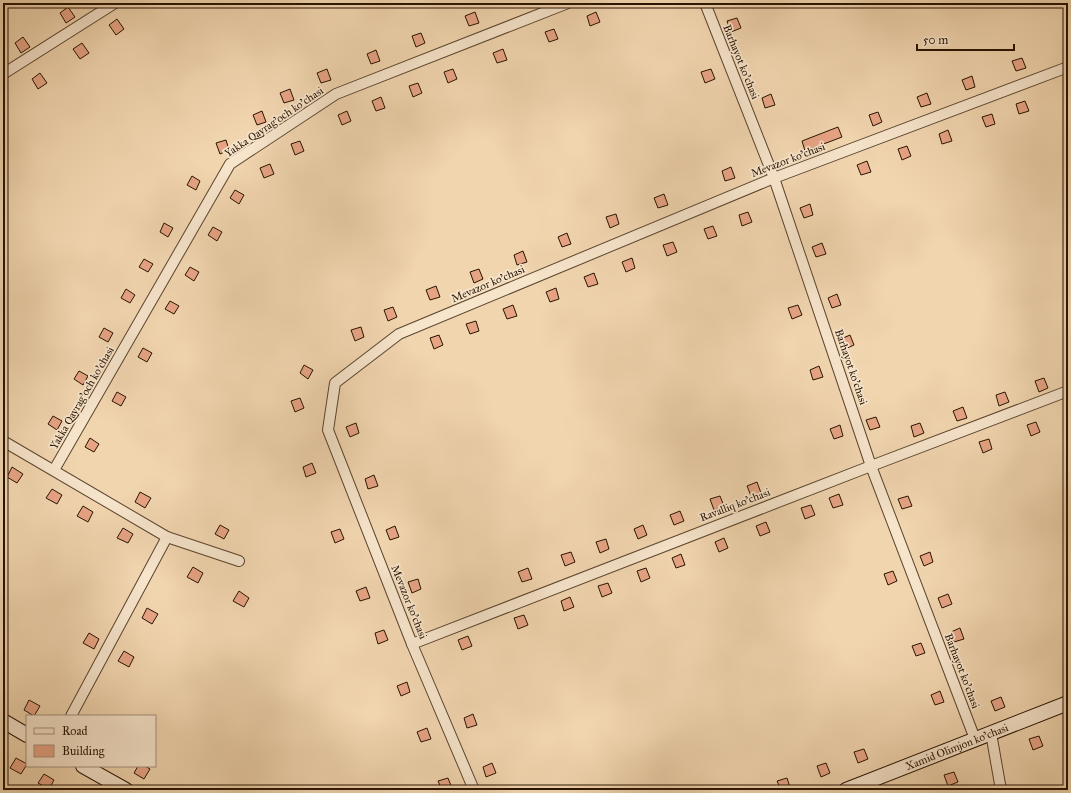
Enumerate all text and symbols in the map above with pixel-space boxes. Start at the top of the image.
street label: Barhayot ko'chasi [720,23,762,101]
scale bar [917,26,1014,52]
text: 50 m [923,33,948,47]
street label: Yakka Qayrag'och ko'chasi [222,84,326,160]
street label: Mevazor ko'chasi [749,140,827,180]
street label: Mevazor ko'chasi [449,263,527,305]
street label: Barhayot ko'chasi [832,327,870,407]
street label: Yakka Qayrag'och ko'chasi [47,344,117,452]
street label: Ravalliq ko'chasi [698,486,772,525]
street label: Mevazor ko'chasi [388,563,430,641]
street label: Barhayot ko'chasi [942,632,982,710]
legend [26,715,156,767]
street label: Xamid Olimjon ko'chasi [904,721,1010,773]
text: Road [62,724,88,738]
text: Building [62,744,105,759]

